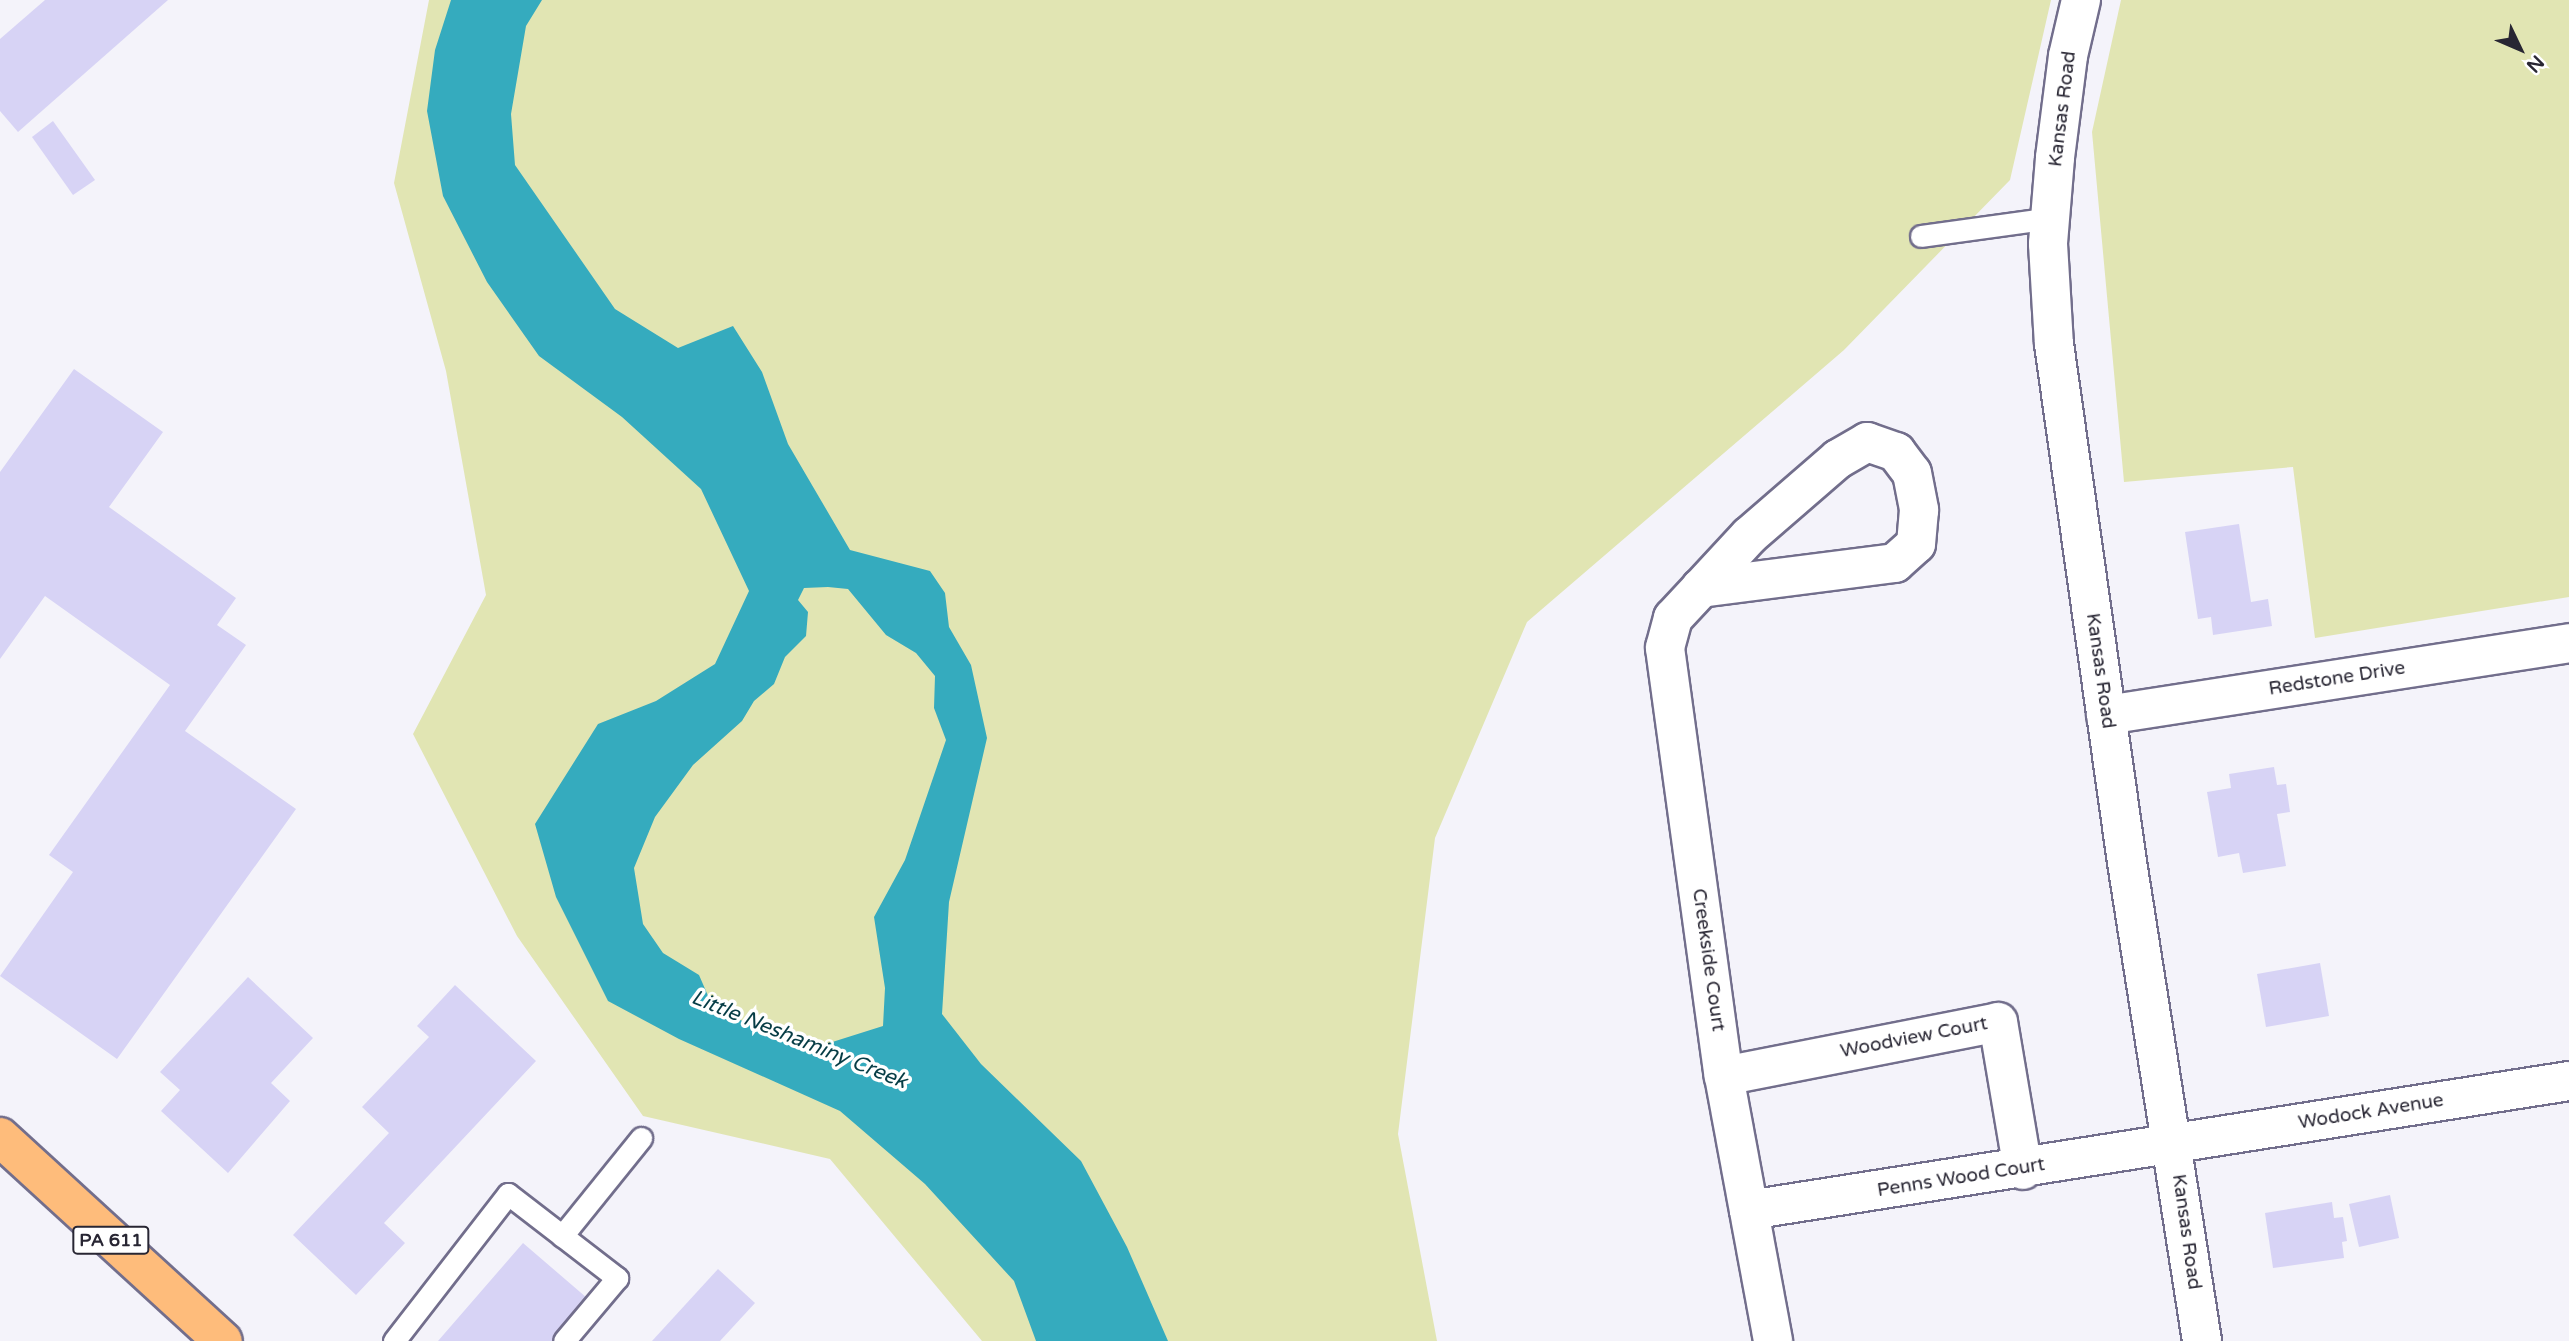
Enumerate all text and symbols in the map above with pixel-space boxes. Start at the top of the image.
north arrow [2485,14,2555,84]
street label: Kansas Road [2045,50,2081,168]
text: N [2522,50,2548,77]
street label: Kansas Road [2081,612,2119,730]
street label: Redstone Drive [2267,657,2407,701]
street label: Creekside Court [1687,887,1729,1033]
water label: Little Neshaminy Creek [688,985,910,1095]
street label: Woodview Court [1838,1013,1990,1063]
street label: Wodock Avenue [2297,1089,2445,1135]
street label: Penns Wood Court [1876,1153,2046,1203]
street label: Kansas Road [2167,1173,2205,1291]
road number: PA 611 [71,1226,151,1254]

